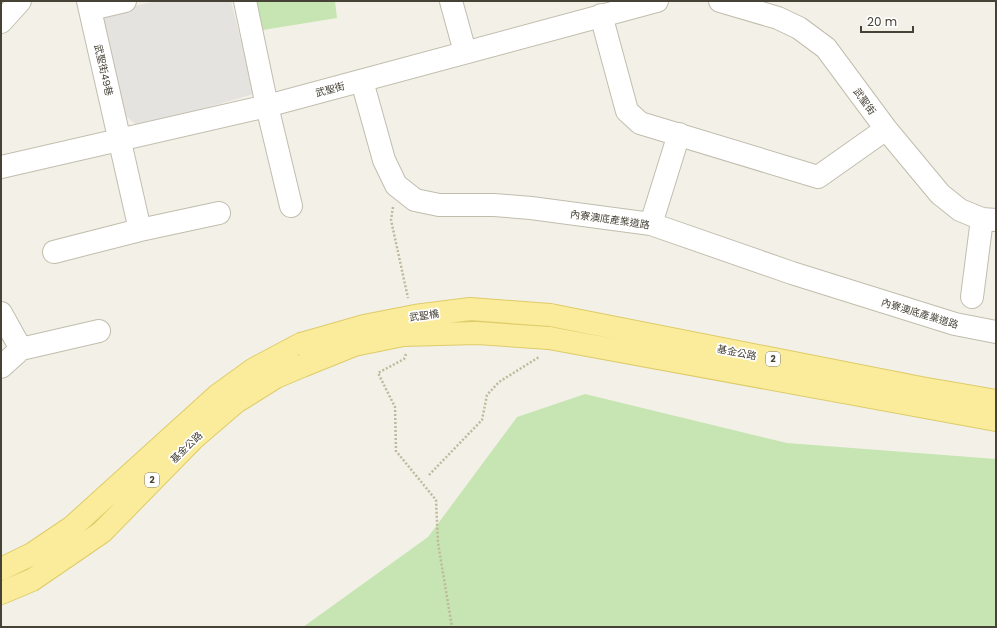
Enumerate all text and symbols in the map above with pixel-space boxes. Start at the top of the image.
scale bar [861,8,913,34]
text: 20 m [867,13,897,30]
street label: 武聖街49巷 [90,43,117,97]
street label: 武聖街 [314,78,347,101]
street label: 武聖街 [850,85,879,118]
street label: 內寮澳底產業道路 [569,207,651,232]
street label: 內寮澳底產業道路 [879,295,960,332]
street label: 武聖橋 [408,306,440,325]
street label: 基金公路 [716,341,758,364]
road number: 2 [766,352,780,366]
street label: 基金公路 [167,428,206,467]
road number: 2 [145,473,159,487]

